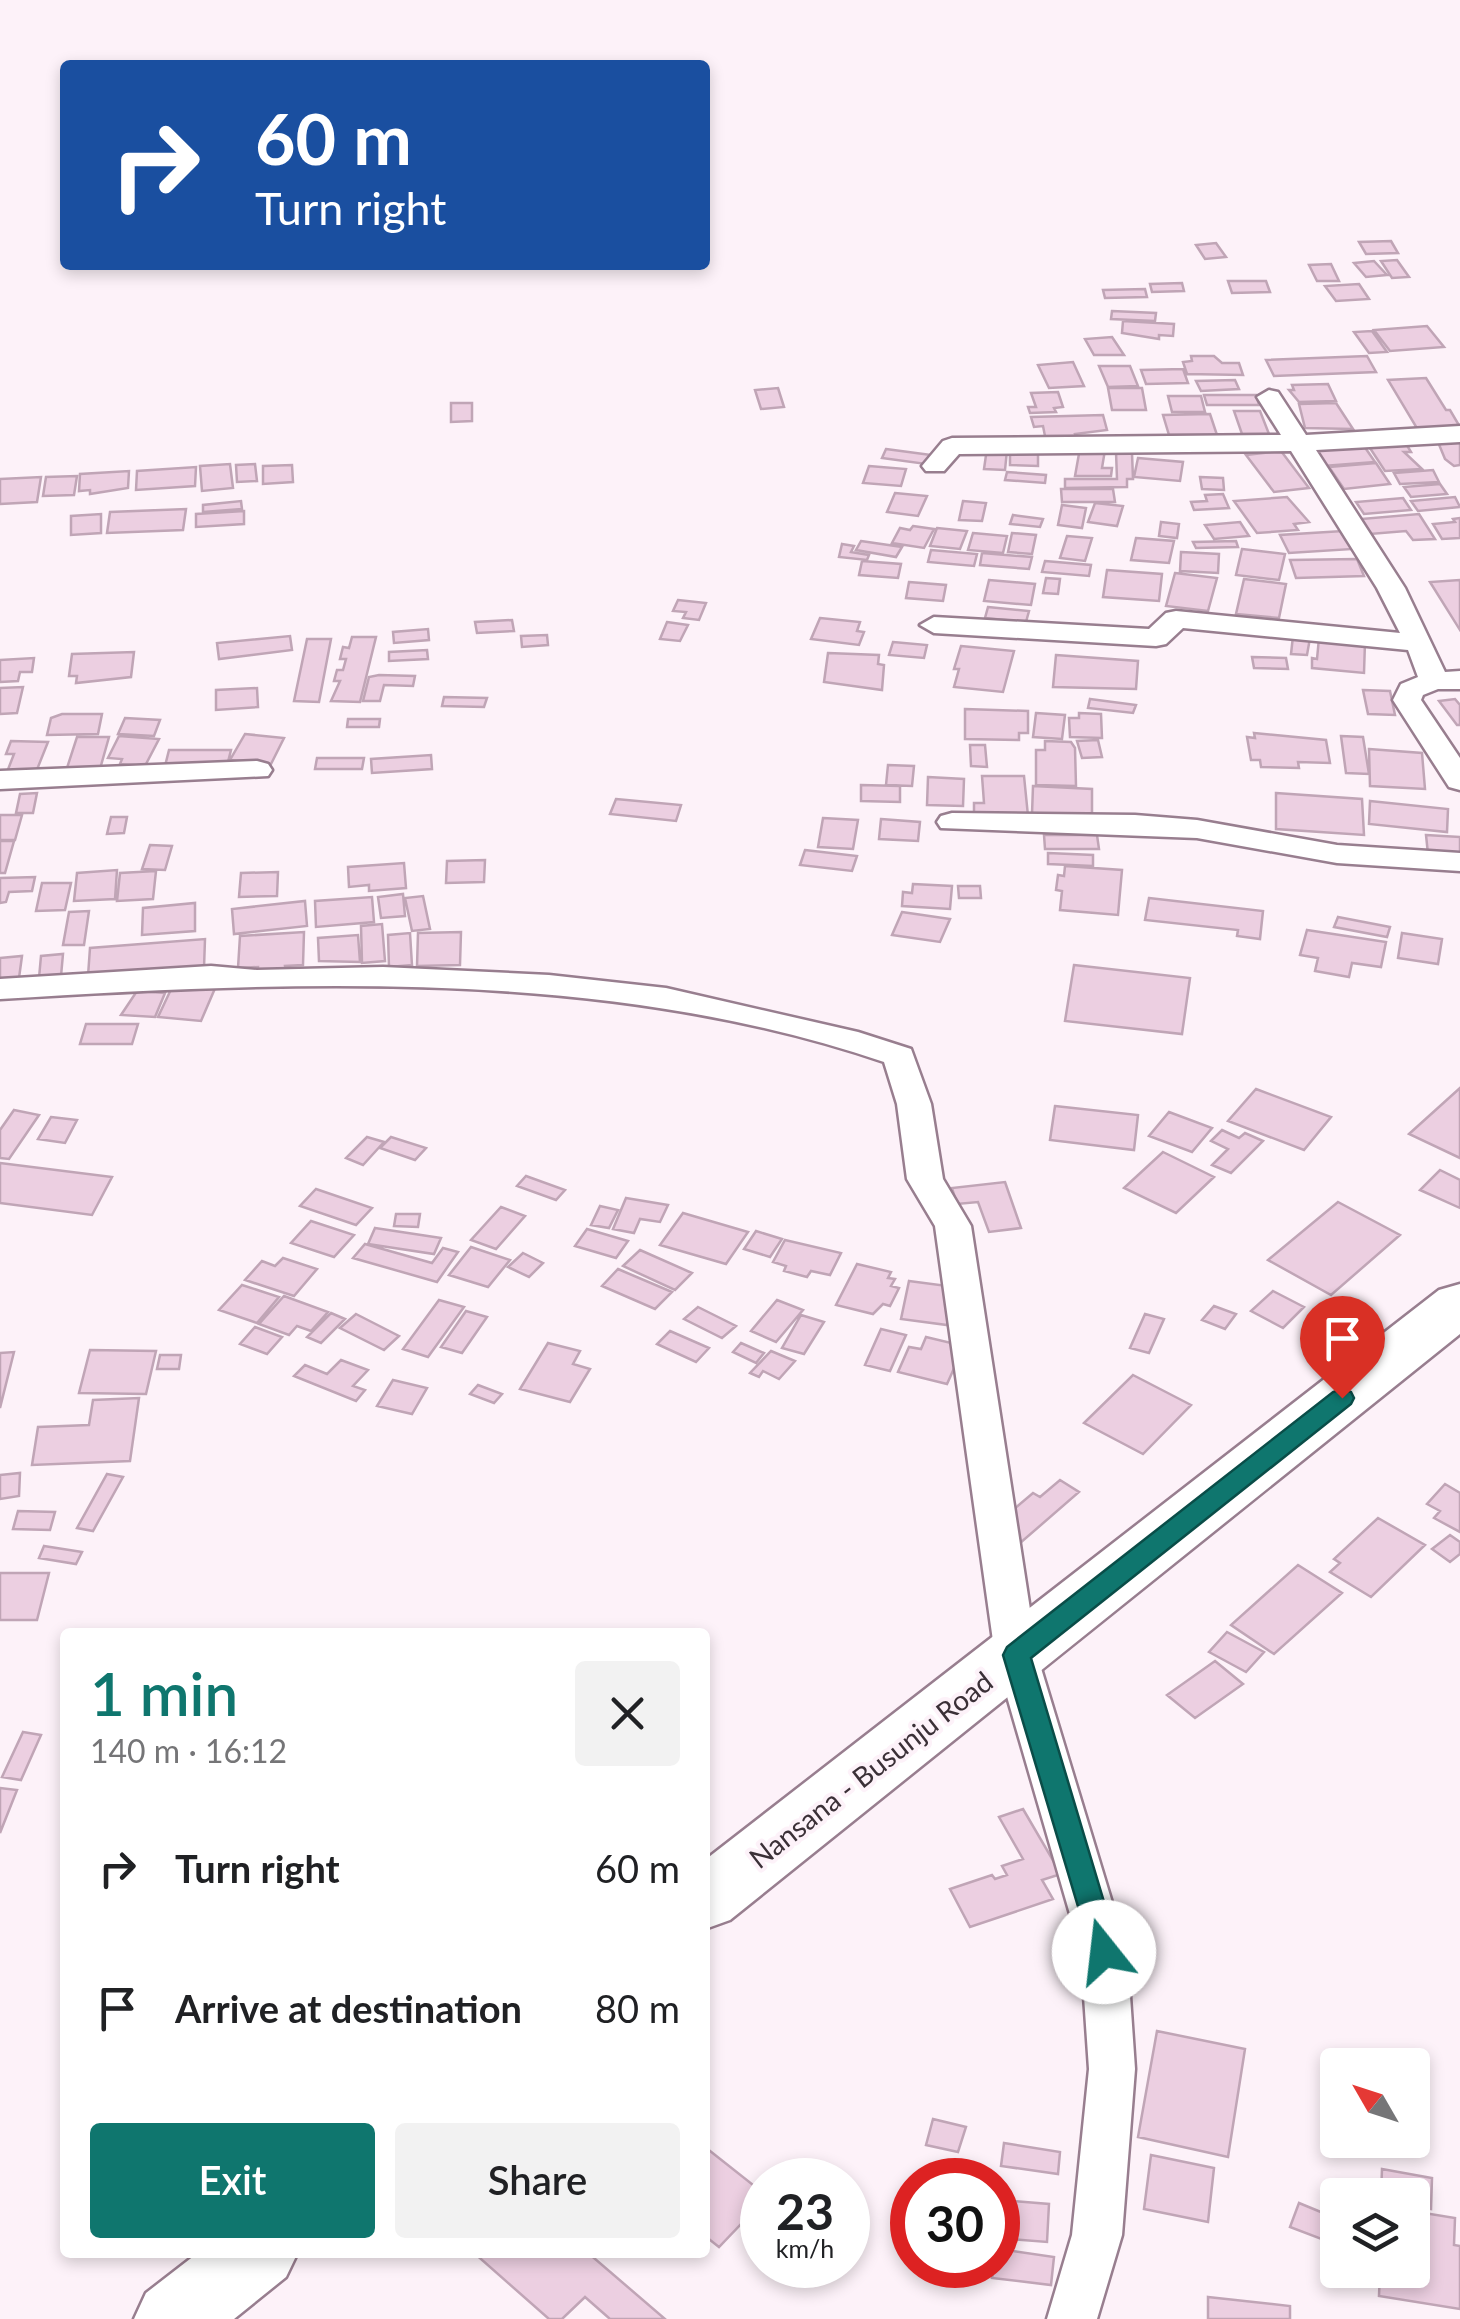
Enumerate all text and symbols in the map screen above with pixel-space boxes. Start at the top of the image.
text: 60 m [255,96,412,180]
icon: right [90,100,220,230]
text: Turn right [255,181,446,235]
pin [1300,1296,1385,1399]
icon: arrive [1315,1311,1370,1366]
text: 1 min [90,1657,238,1729]
button: close [575,1661,680,1766]
street label: Nansana - Busunju Road [742,1664,999,1875]
text: 140 m · 16:12 [90,1731,287,1770]
icon: right [90,1841,145,1896]
text: Turn right [175,1845,340,1891]
text: 60 m [595,1845,680,1891]
position arrow [1052,1900,1156,2004]
icon: arrive [90,1981,145,2036]
text: Arrive at destination [175,1985,522,2031]
text: 80 m [595,1985,680,2031]
north arrow [1320,2048,1430,2158]
map controls [1320,2048,1430,2288]
button: Exit [90,2123,375,2238]
button: Share [395,2123,680,2238]
speed limit sign: 30 [890,2158,1020,2288]
button: layers [1320,2178,1430,2288]
text: 23 [776,2181,834,2241]
text: km/h [776,2233,834,2263]

